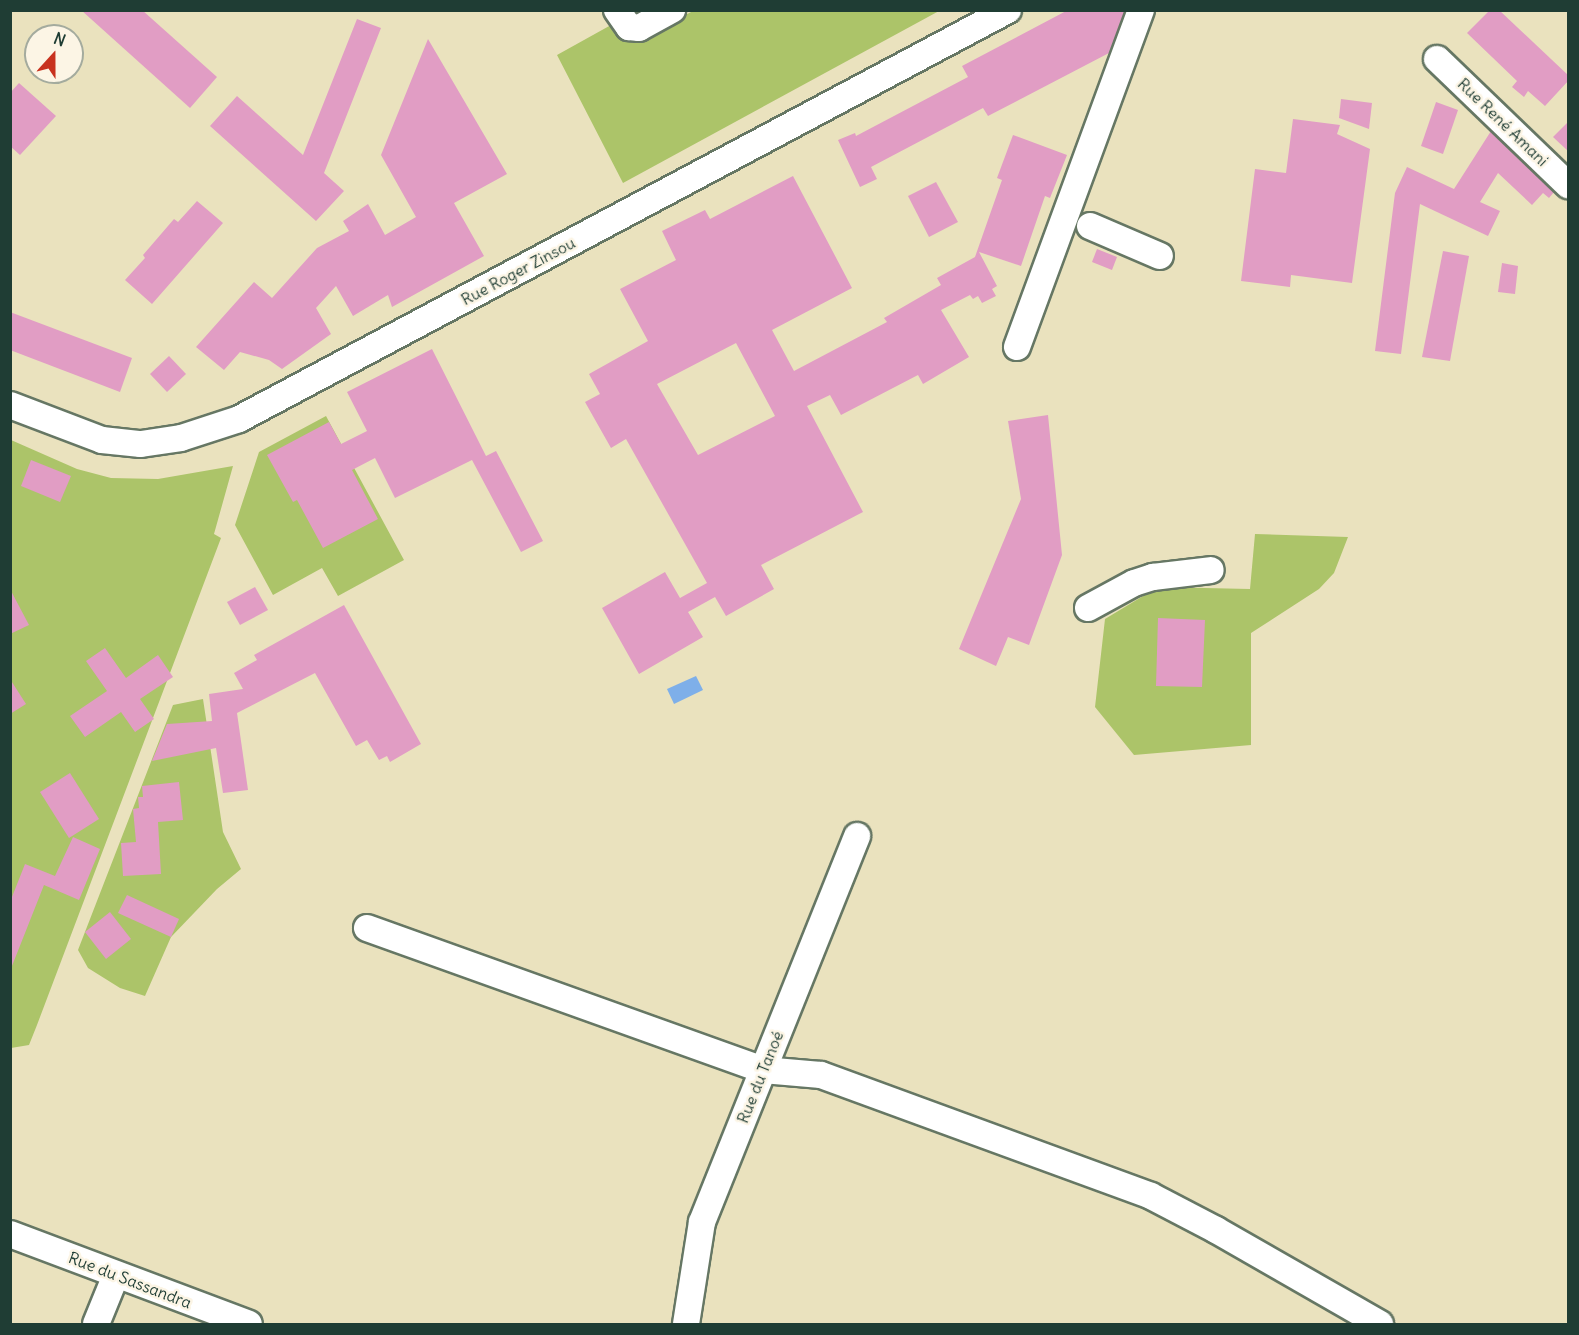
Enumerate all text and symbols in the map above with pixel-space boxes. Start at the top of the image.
north arrow [24,24,84,84]
text: N [51,28,68,50]
street label: Rue René Amani [1454,74,1552,170]
street label: Rue Roger Zinsou [458,233,578,309]
street label: Rue du Tanoé [733,1028,787,1126]
street label: Rue du Sassandra [66,1248,194,1312]

